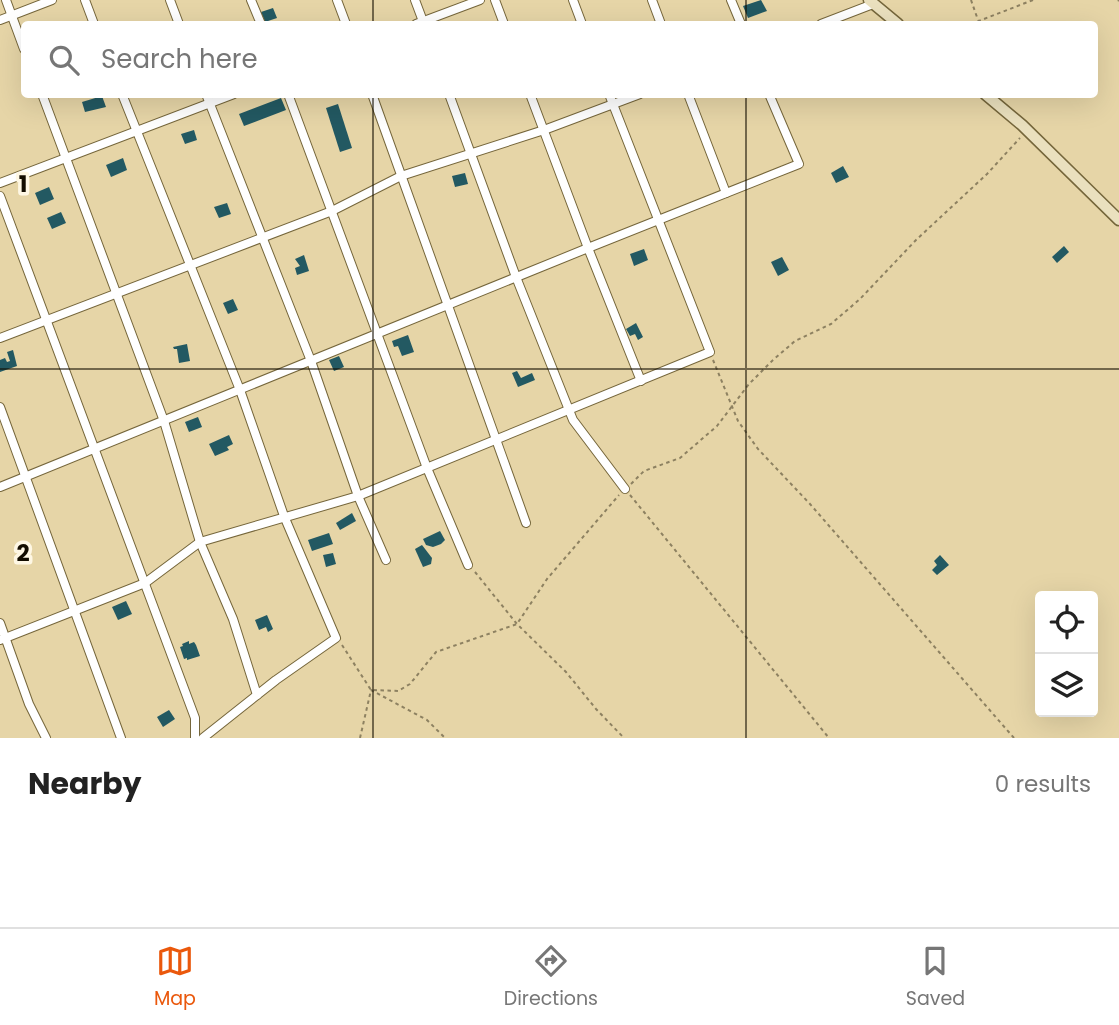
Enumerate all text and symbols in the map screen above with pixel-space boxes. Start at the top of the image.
search box [21,21,1098,98]
icon: search [45,41,83,79]
text: Search here [101,41,258,77]
text: 1 [19,168,27,200]
text: 2 [16,537,30,569]
map controls [1035,591,1098,717]
button: locate [1035,591,1098,654]
button: layers [1035,654,1098,717]
text: Nearby [28,762,142,805]
text: 0 results [995,768,1091,800]
tab: Map [154,942,196,1013]
tab: Directions [504,942,598,1013]
tab: Saved [906,942,965,1013]

